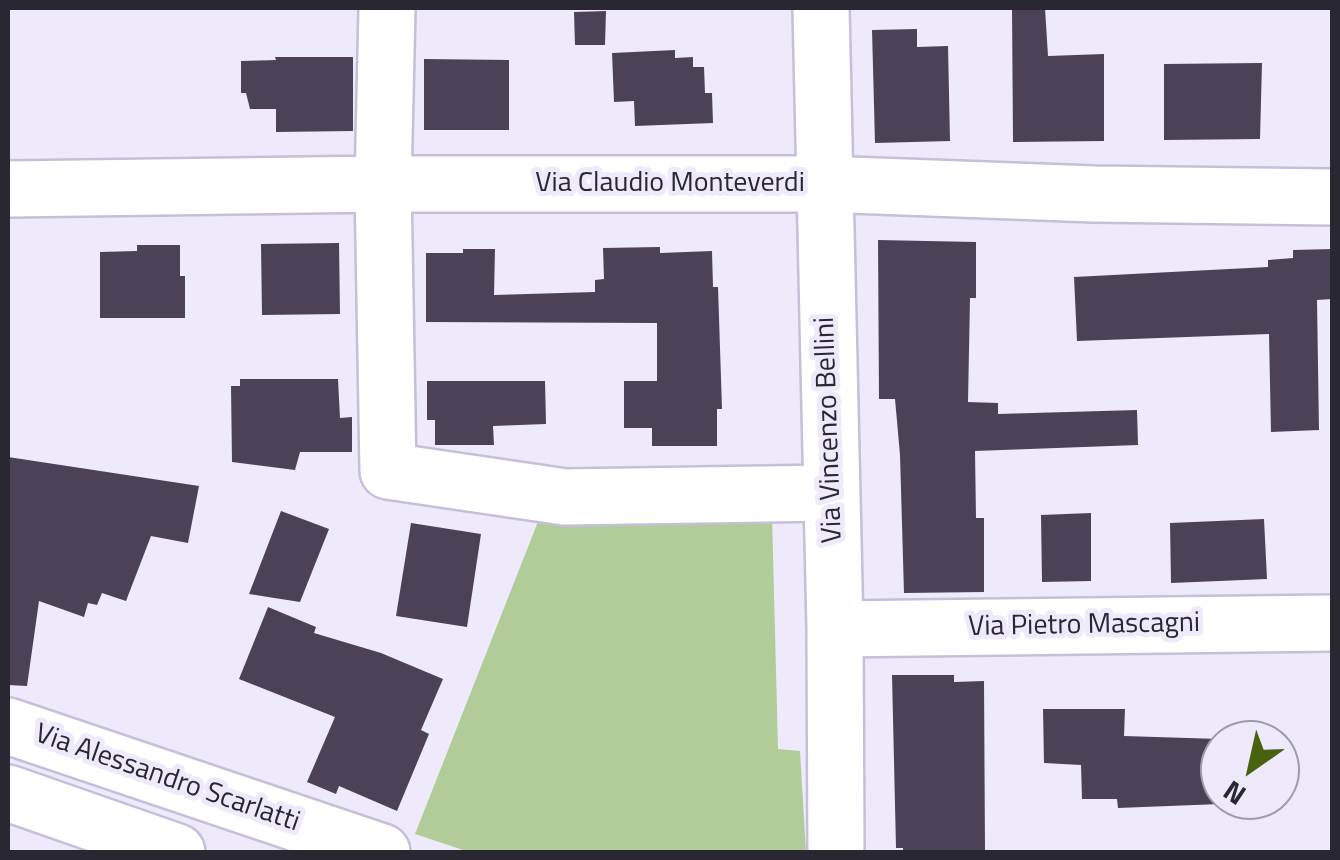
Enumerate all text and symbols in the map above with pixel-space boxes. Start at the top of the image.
street label: Via Claudio Monteverdi [535,167,805,201]
street label: Via Vincenzo Bellini [809,316,851,544]
street label: Via Pietro Mascagni [968,607,1200,645]
street label: Via Alessandro Scarlatti [30,718,304,840]
north arrow [1200,720,1300,820]
text: N [1214,770,1254,817]

